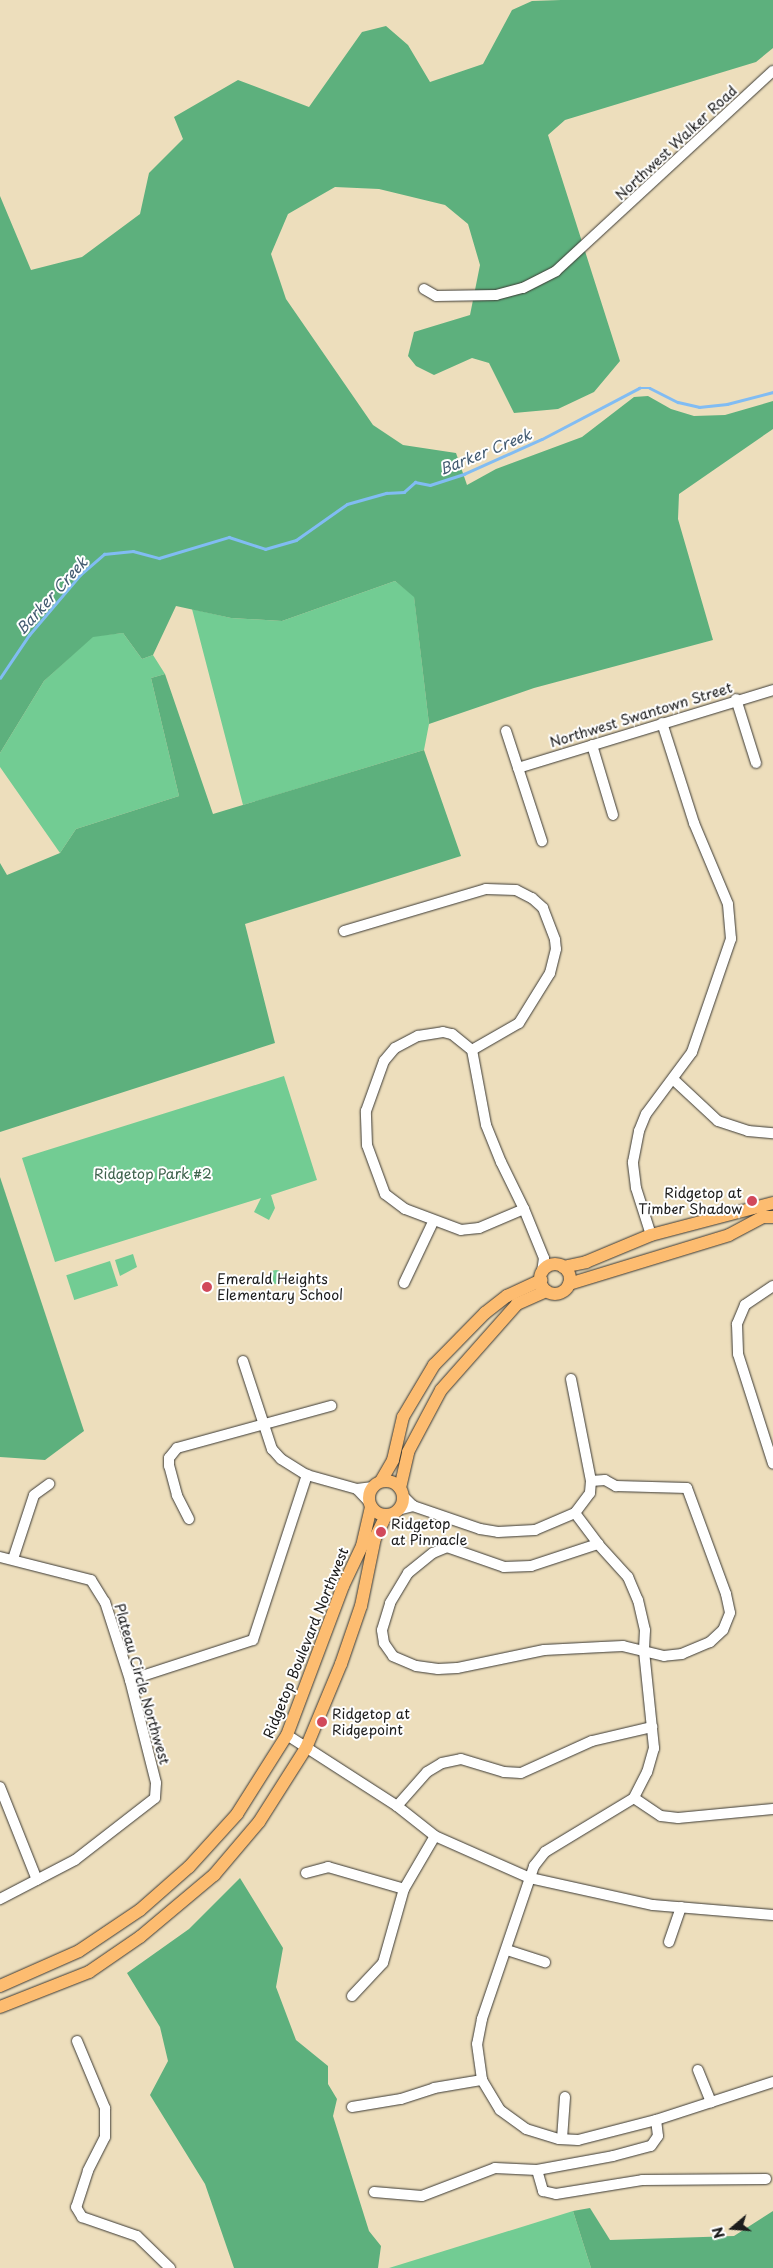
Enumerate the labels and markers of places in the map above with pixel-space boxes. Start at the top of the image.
place label: Ridgetop at Timber Shadow [637,1185,742,1218]
marker: Ridgetop at Timber Shadow [746,1195,758,1207]
place label: Emerald Heights Elementary School [217,1271,343,1304]
marker: Emerald Heights Elementary School [201,1281,213,1293]
place label: Ridgetop at Pinnacle [391,1516,467,1548]
marker: Ridgetop at Pinnacle [375,1526,387,1538]
place label: Ridgetop at Ridgepoint [332,1706,410,1738]
marker: Ridgetop at Ridgepoint [316,1716,328,1728]

